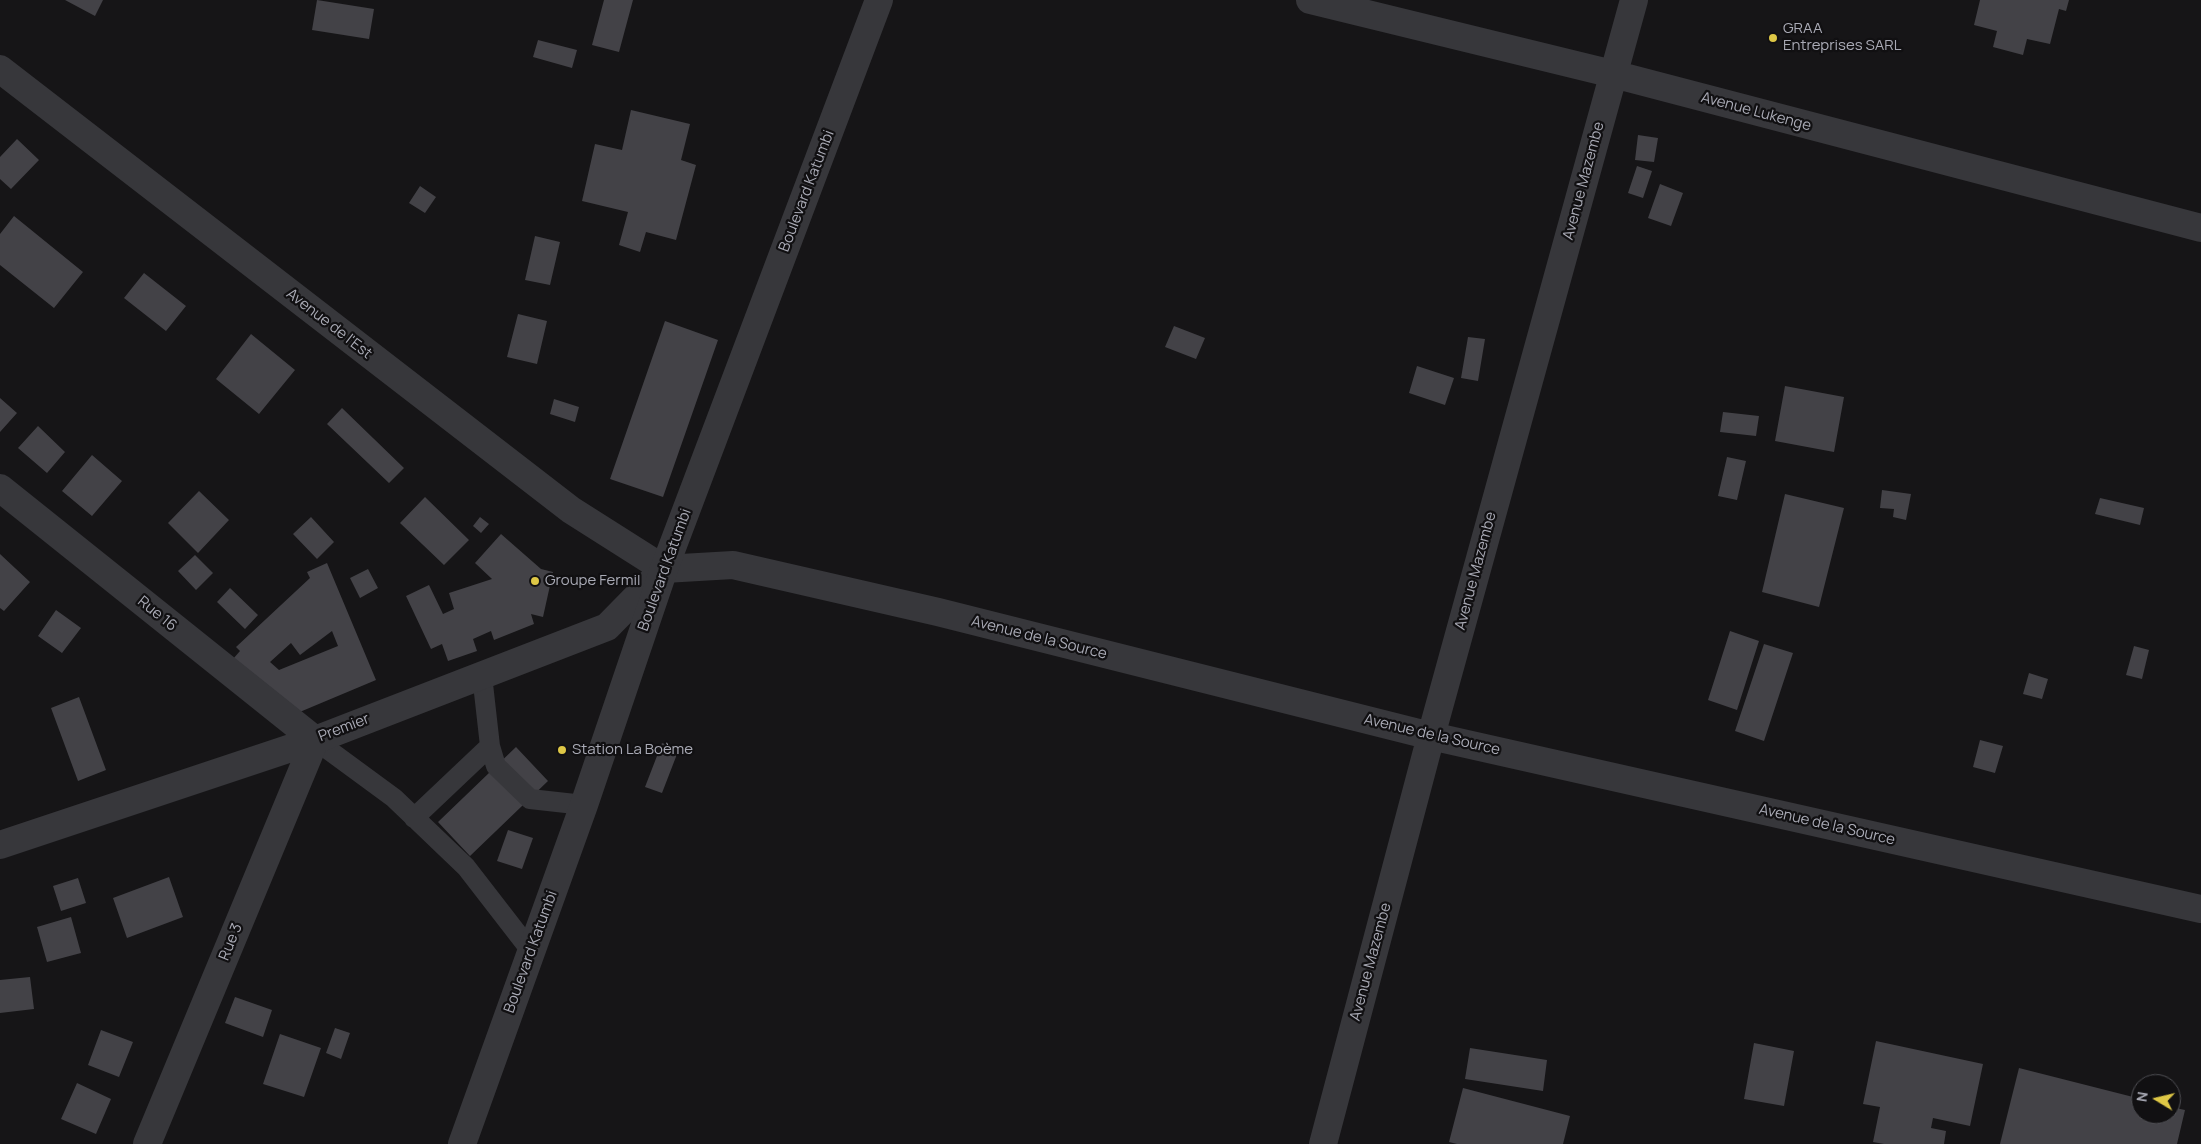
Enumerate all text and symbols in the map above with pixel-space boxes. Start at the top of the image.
place label: GRAA Entreprises SARL [1783,20,1901,55]
marker: GRAA Entreprises SARL [1767,32,1779,44]
street label: Avenue Lukenge [1699,89,1813,135]
street label: Avenue Mazembe [1560,120,1608,242]
street label: Boulevard Katumbi [776,128,838,254]
street label: Avenue de l'Est [283,285,375,363]
street label: Boulevard Katumbi [635,506,695,634]
street label: Avenue Mazembe [1452,510,1500,632]
place label: Groupe Fermil [545,572,640,590]
marker: Groupe Fermil [529,575,541,587]
street label: Rue 16 [134,593,180,635]
street label: Avenue de la Source [969,612,1109,664]
street label: Premier [316,710,372,746]
street label: Avenue de la Source [1362,711,1502,759]
place label: Station La Boème [572,741,693,759]
marker: Station La Boème [556,744,568,756]
street label: Avenue de la Source [1757,801,1897,849]
street label: Boulevard Katumbi [501,888,561,1016]
street label: Avenue Mazembe [1347,901,1395,1023]
street label: Rue 3 [215,921,247,963]
north arrow [2131,1074,2181,1124]
text: N [2132,1090,2152,1103]

